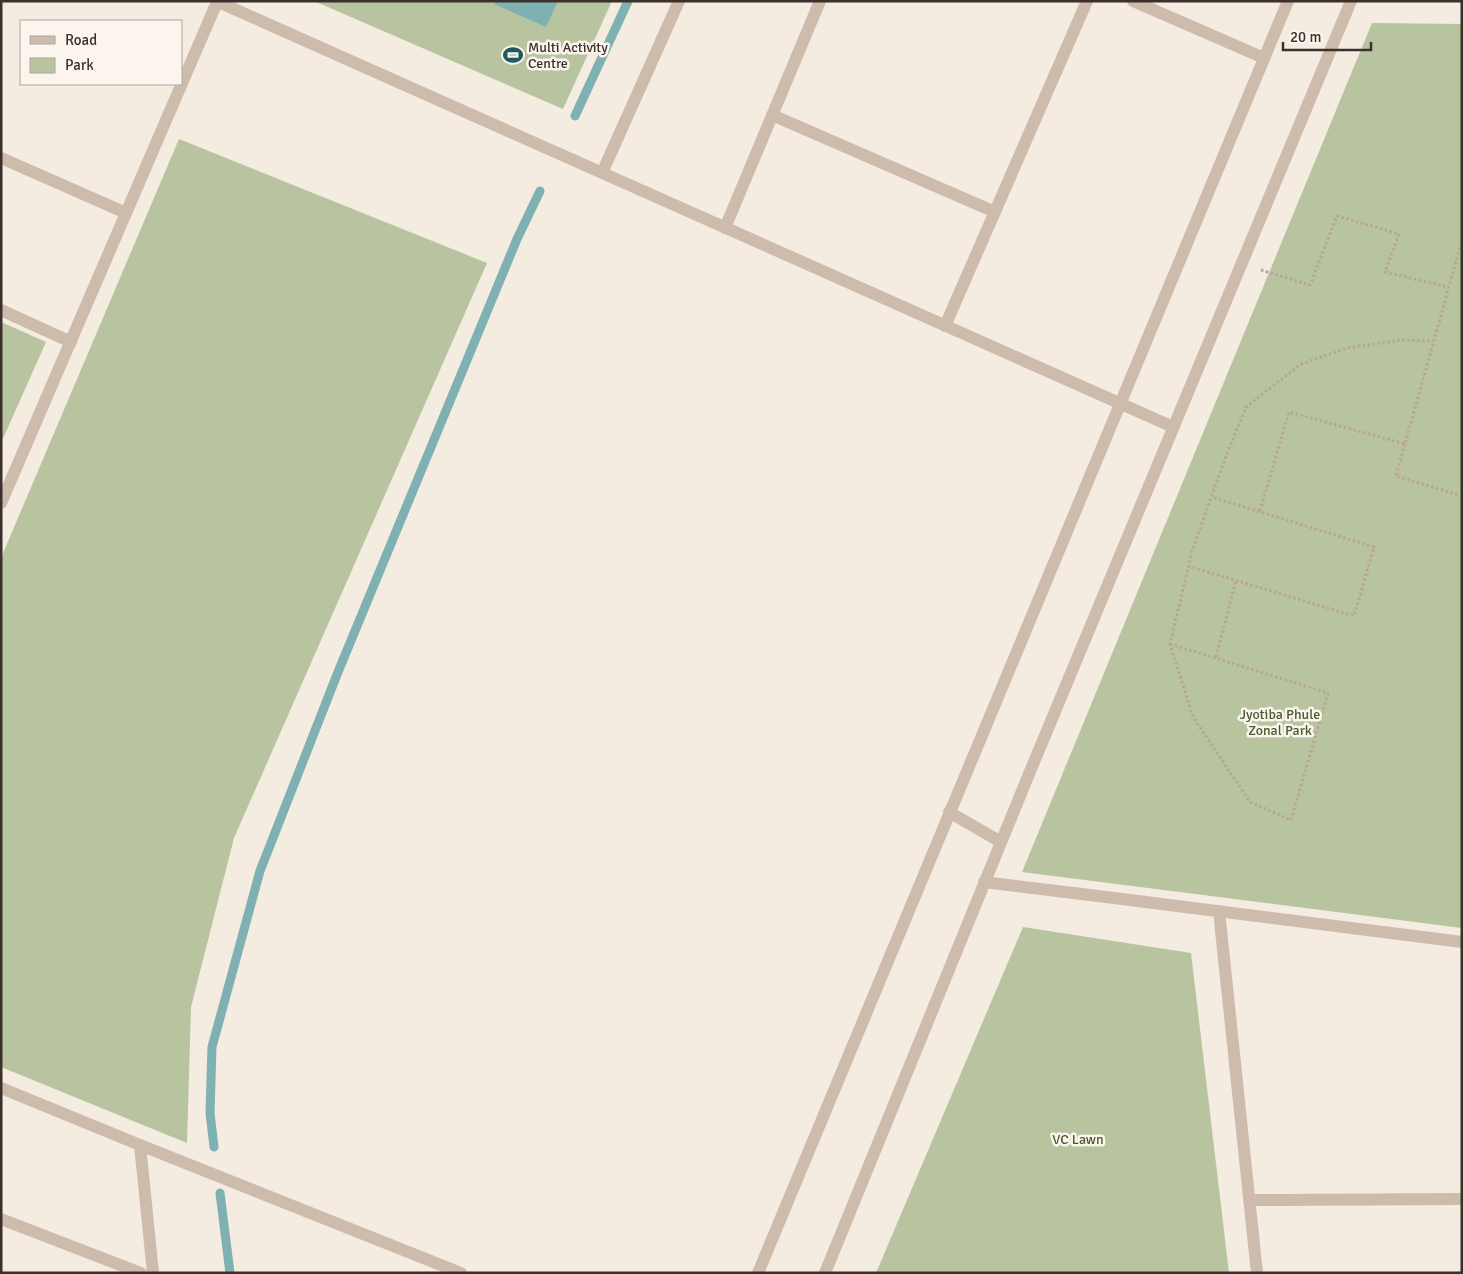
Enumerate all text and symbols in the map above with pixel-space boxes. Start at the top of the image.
legend [20,20,182,85]
scale bar [1283,20,1370,52]
text: 20 m [1290,28,1321,46]
text: Road [65,31,97,49]
place label: Multi Activity Centre [528,39,608,72]
sports icon: Multi Activity Centre [502,44,524,66]
text: Park [65,56,94,74]
park label: Jyotiba Phule Zonal Park [1240,706,1320,739]
park label: VC Lawn [1052,1131,1104,1148]

